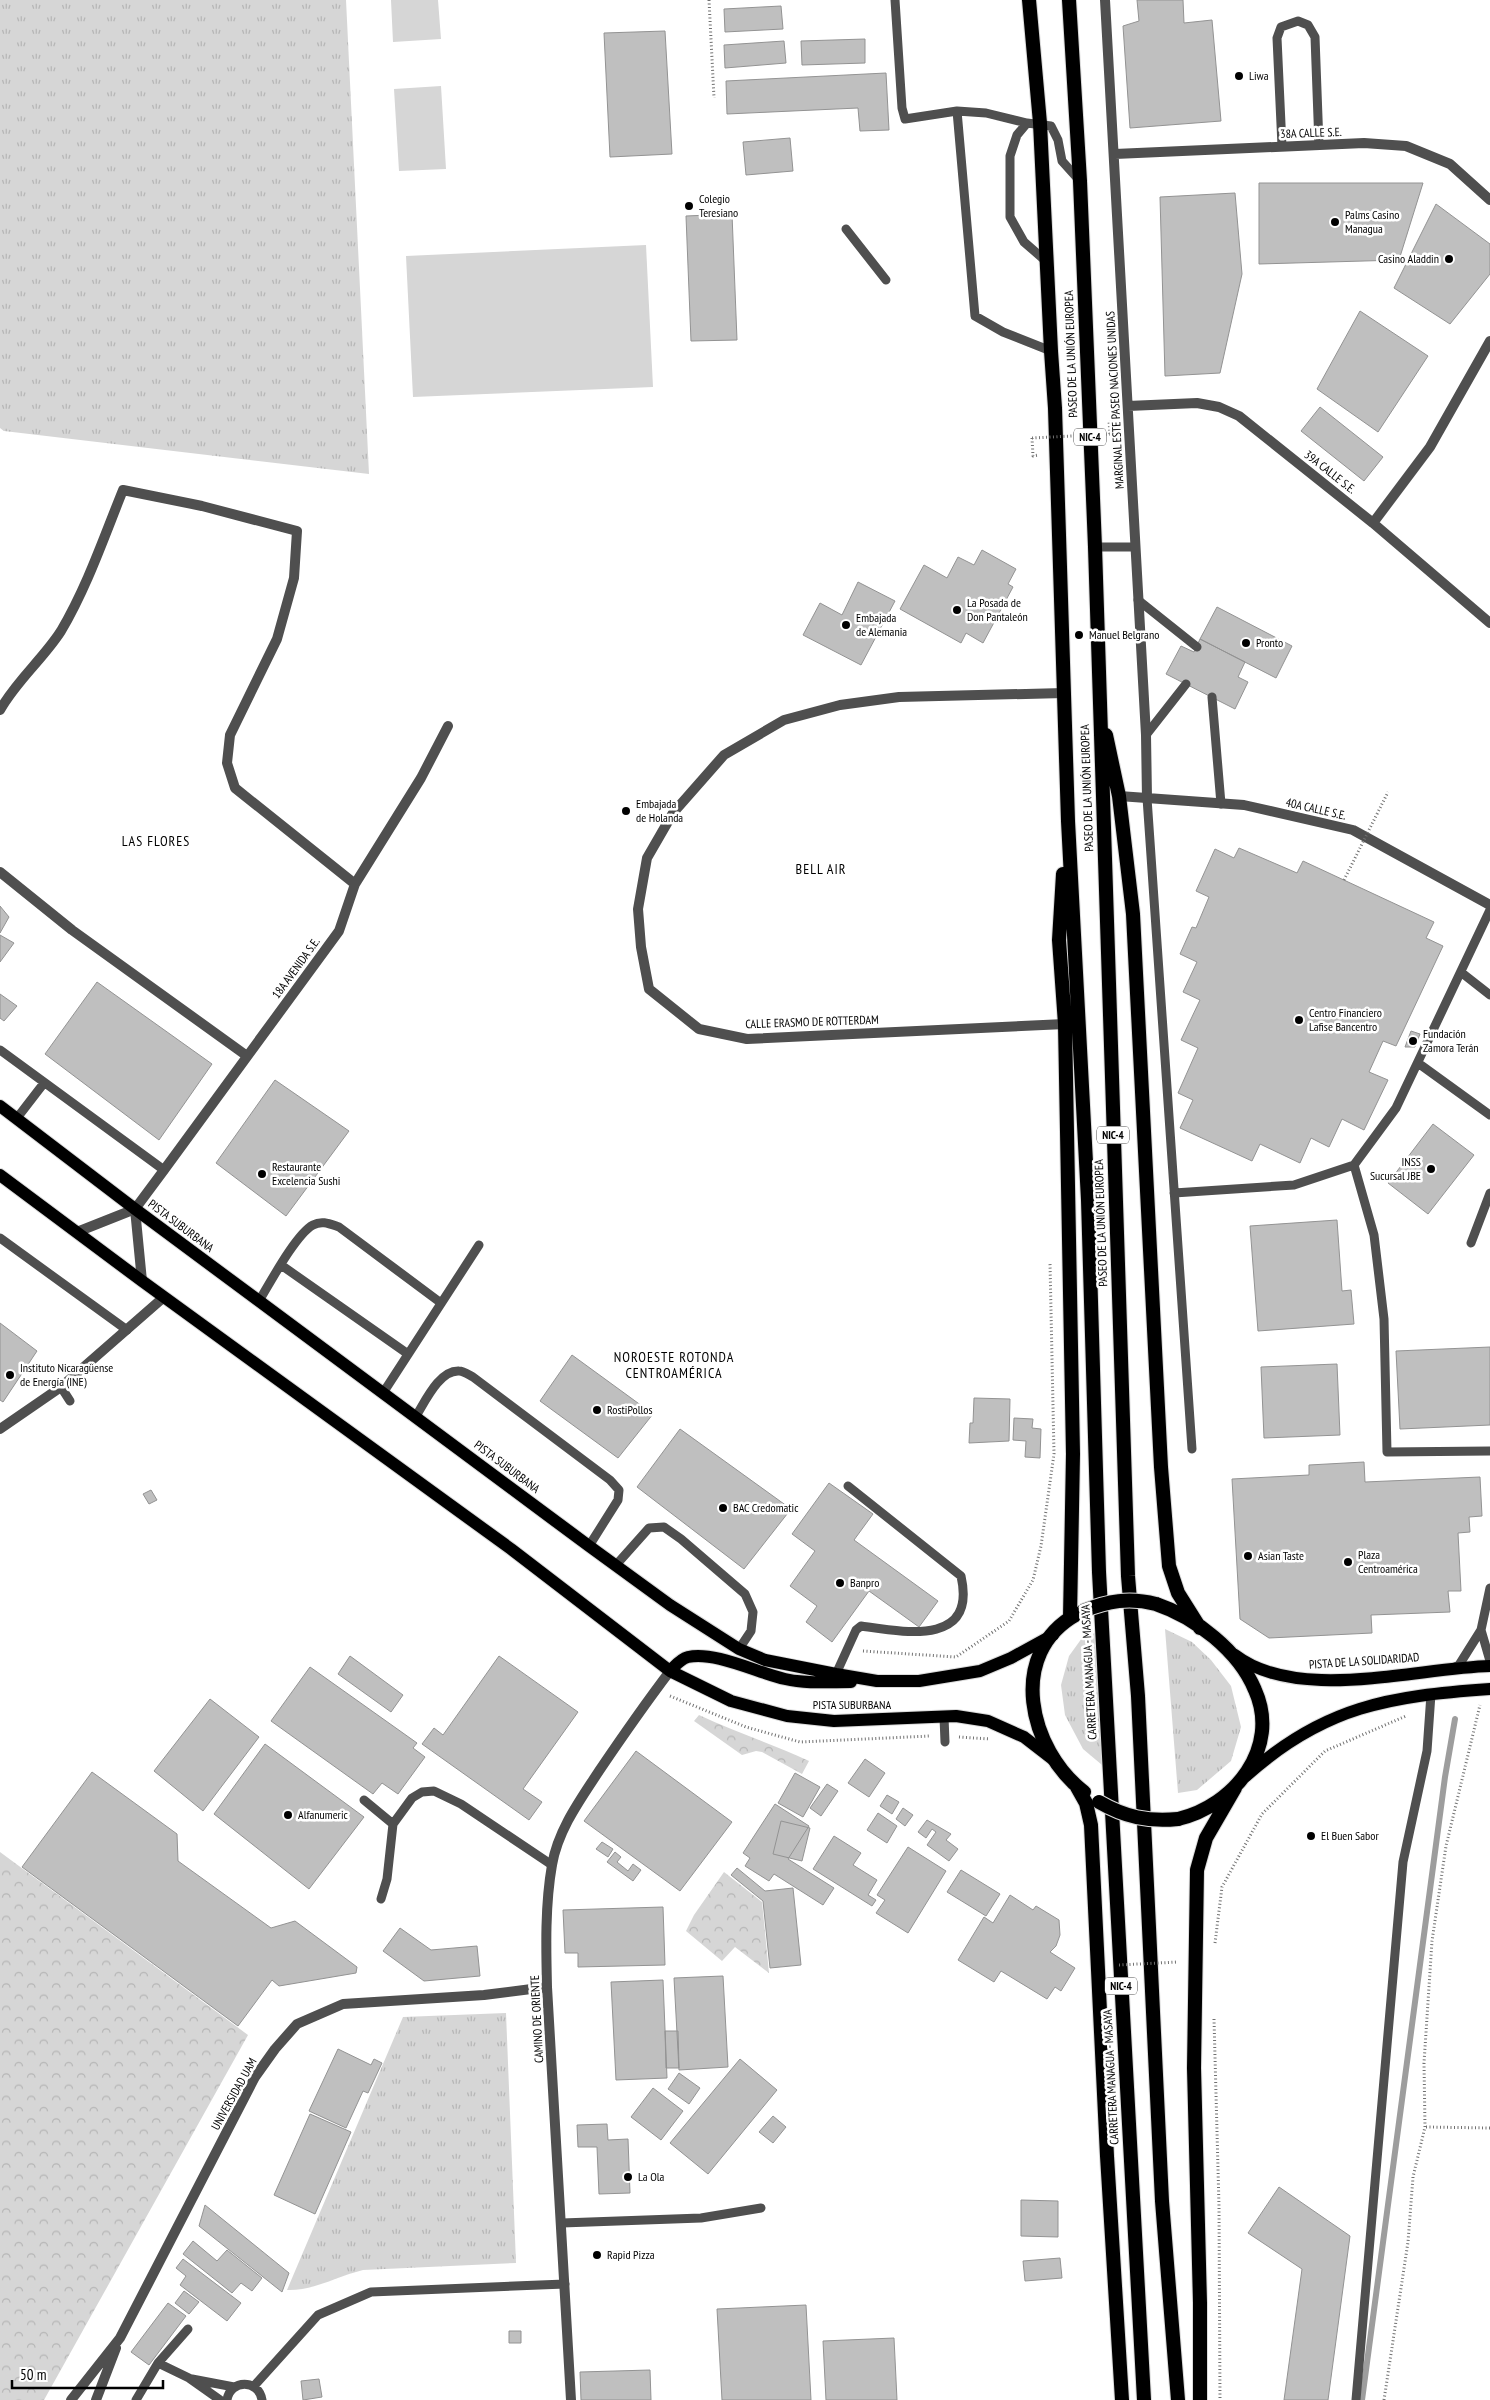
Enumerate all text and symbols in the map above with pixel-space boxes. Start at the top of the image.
place label: Liwa [1249,68,1269,83]
marker: Liwa [1233,70,1245,82]
street label: 38A CALLE S.E. [1280,124,1342,141]
place label: Colegio Teresiano [699,191,738,220]
marker: Colegio Teresiano [683,200,695,212]
place label: Palms Casino Managua [1345,207,1399,236]
marker: Palms Casino Managua [1329,216,1341,228]
place label: Casino Aladdin [1378,251,1439,266]
marker: Casino Aladdin [1443,253,1455,265]
street label: PASEO DE LA UNIÓN EUROPEA [1061,290,1080,418]
street label: MARGINAL ESTE PASEO NACIONES UNIDAS [1102,311,1127,489]
road number: NIC-4 [1074,428,1106,446]
street label: 39A CALLE S.E. [1301,447,1359,497]
place label: La Posada de Don Pantaleón [967,595,1028,624]
marker: La Posada de Don Pantaleón [951,604,963,616]
place label: Embajada de Alemania [856,610,907,639]
marker: Embajada de Alemania [840,619,852,631]
place label: Manuel Belgrano [1089,627,1159,642]
marker: Manuel Belgrano [1073,629,1085,641]
place label: Pronto [1256,635,1283,650]
marker: Pronto [1240,637,1252,649]
street label: PASEO DE LA UNIÓN EUROPEA [1077,724,1096,852]
street label: 40A CALLE S.E. [1284,794,1348,823]
place label: Embajada de Holanda [636,796,683,825]
marker: Embajada de Holanda [620,805,632,817]
district label: LAS FLORES [122,832,190,850]
district label: BELL AIR [796,860,846,878]
street label: 18A AVENIDA S.E. [268,934,323,1001]
place label: Centro Financiero Lafise Bancentro [1309,1005,1382,1034]
street label: CALLE ERASMO DE ROTTERDAM [745,1012,879,1031]
marker: Centro Financiero Lafise Bancentro [1293,1014,1305,1026]
place label: Fundación Zamora Terán [1423,1026,1479,1055]
marker: Fundación Zamora Terán [1407,1035,1419,1047]
road number: NIC-4 [1097,1126,1129,1144]
place label: INSS Sucursal JBE [1370,1154,1421,1183]
place label: Restaurante Excelencia Sushi [272,1159,340,1188]
street label: PASEO DE LA UNIÓN EUROPEA [1091,1159,1110,1287]
marker: INSS Sucursal JBE [1425,1163,1437,1175]
marker: Restaurante Excelencia Sushi [256,1168,268,1180]
street label: PISTA SUBURBANA [145,1196,217,1255]
district label: NOROESTE ROTONDA CENTROAMÉRICA [614,1348,734,1382]
place label: Instituto Nicaragüense de Energía (INE) [20,1360,113,1389]
marker: Instituto Nicaragüense de Energía (INE) [4,1369,16,1381]
place label: RostiPollos [607,1402,653,1417]
marker: RostiPollos [591,1404,603,1416]
street label: PISTA SUBURBANA [471,1437,543,1496]
place label: BAC Credomatic [733,1500,799,1515]
marker: BAC Credomatic [717,1502,729,1514]
place label: Plaza Centroamérica [1358,1547,1418,1576]
place label: Asian Taste [1258,1548,1304,1563]
marker: Asian Taste [1242,1550,1254,1562]
marker: Plaza Centroamérica [1342,1556,1354,1568]
place label: Banpro [850,1575,879,1590]
marker: Banpro [834,1577,846,1589]
street label: CARRETERA MANAGUA - MASAYA [1077,1604,1100,1740]
street label: PISTA DE LA SOLIDARIDAD [1308,1649,1420,1672]
street label: PISTA SUBURBANA [813,1697,892,1712]
place label: Alfanumeric [298,1807,348,1822]
marker: Alfanumeric [282,1809,294,1821]
place label: El Buen Sabor [1321,1828,1379,1843]
marker: El Buen Sabor [1305,1830,1317,1842]
street label: CAMINO DE ORIENTE [527,1975,546,2063]
road number: NIC-4 [1105,1978,1137,1994]
street label: CARRETERA MANAGUA - MASAYA [1099,2009,1122,2145]
street label: UNIVERSIDAD UAM [208,2055,260,2132]
place label: La Ola [638,2169,665,2184]
marker: La Ola [622,2171,634,2183]
place label: Rapid Pizza [607,2247,655,2262]
marker: Rapid Pizza [591,2249,603,2261]
scale bar [12,2358,164,2390]
text: 50 m [20,2365,46,2384]

